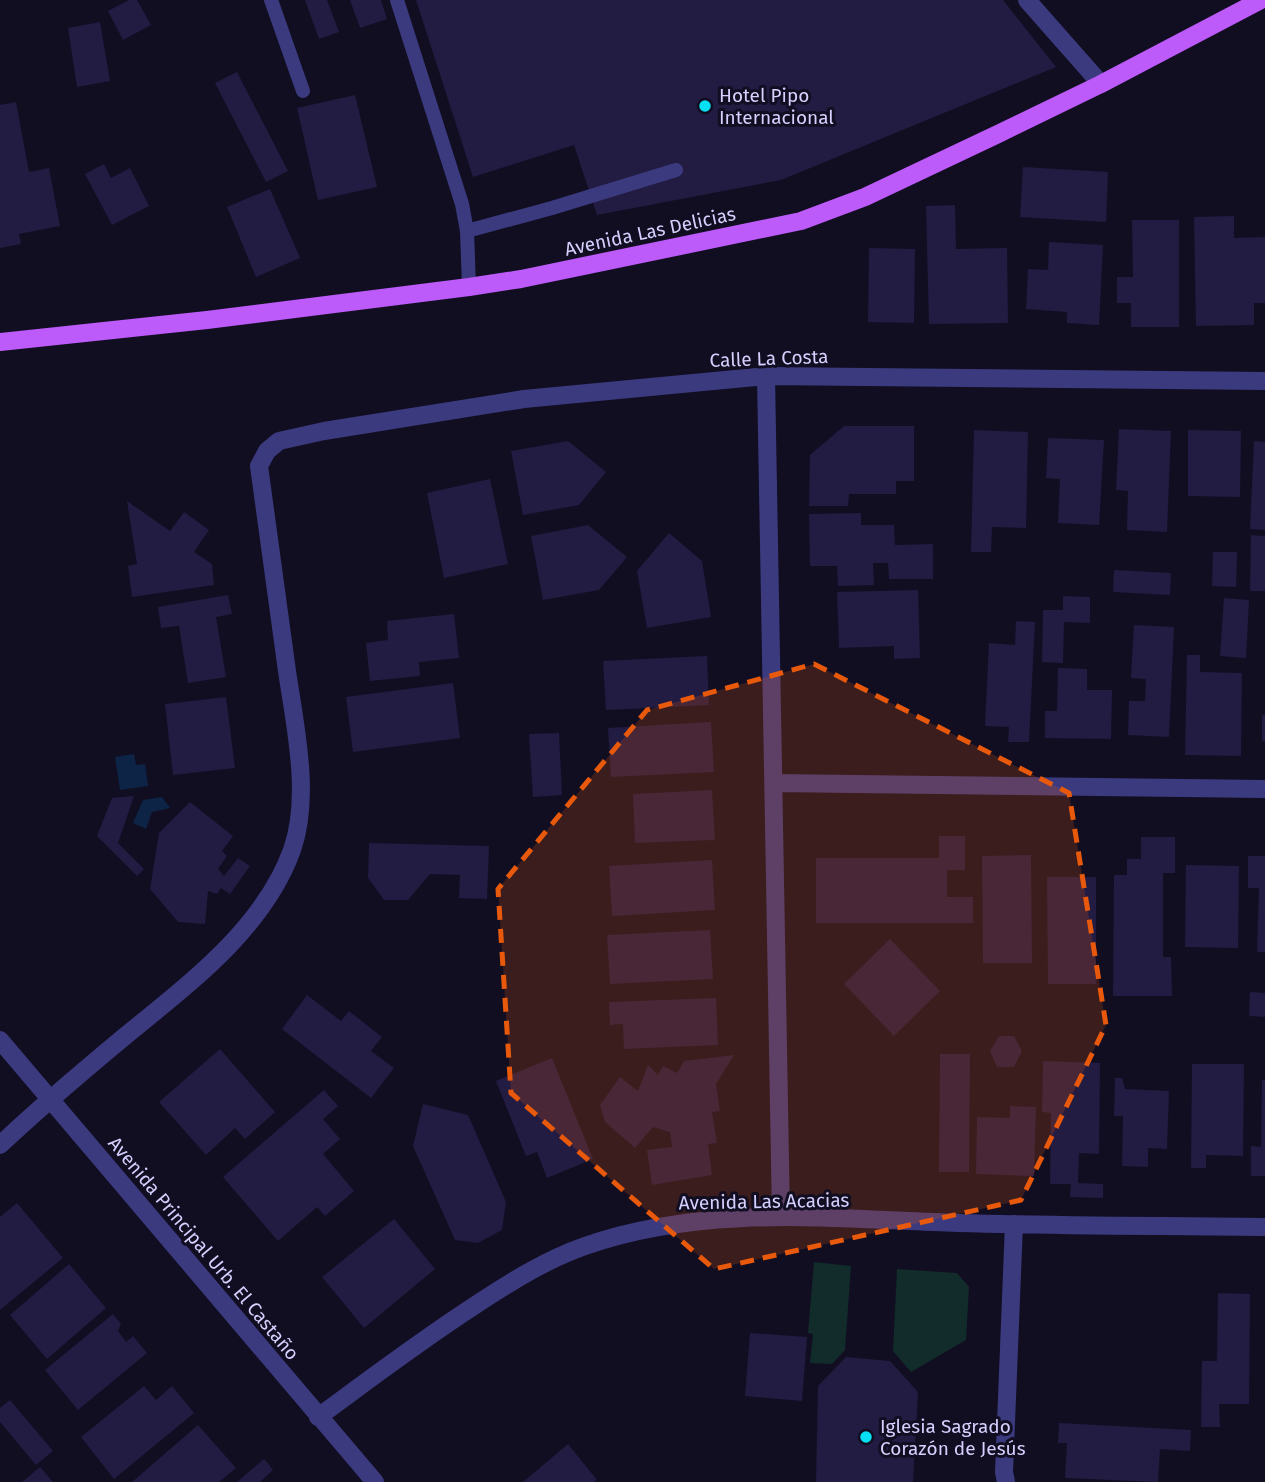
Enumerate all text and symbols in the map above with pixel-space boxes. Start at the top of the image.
place label: Hotel Pipo Internacional [719,84,834,129]
marker: Hotel Pipo Internacional [697,98,713,114]
street label: Avenida Las Delicias [563,202,738,261]
street label: Calle La Costa [709,345,829,372]
street label: Avenida Principal Urb. El Castaño [103,1132,304,1365]
street label: Avenida Las Acacias [679,1189,850,1214]
place label: Iglesia Sagrado Corazón de Jesús [880,1415,1026,1460]
marker: Iglesia Sagrado Corazón de Jesús [858,1429,874,1445]

